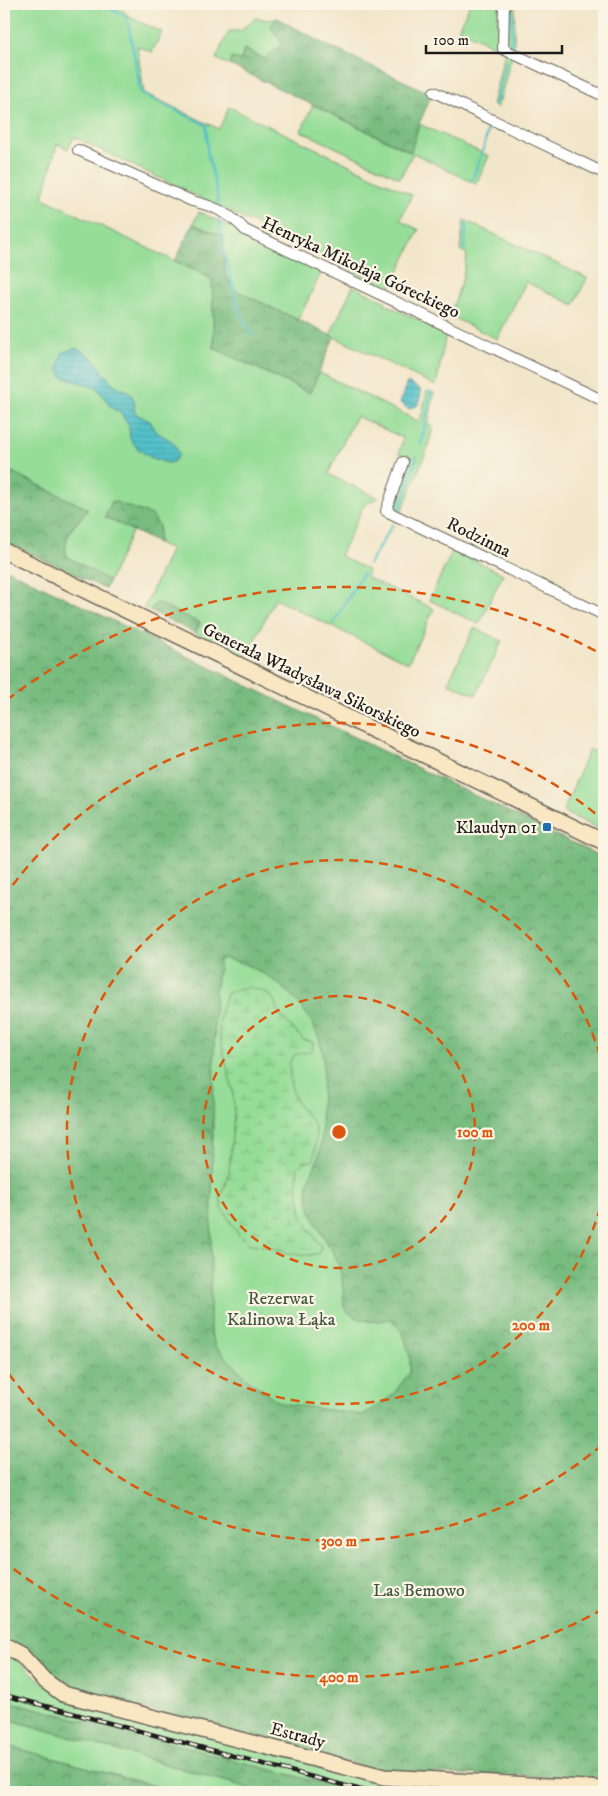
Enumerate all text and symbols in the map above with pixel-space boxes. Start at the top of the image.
scale bar [426,22,562,54]
text: 100 m [433,31,469,50]
street label: Henryka Mikołaja Góreckiego [258,212,463,324]
street label: Rodzinna [443,513,514,563]
street label: Generała Władysława Sikorskiego [199,618,424,743]
place label: Klaudyn 01 [456,817,537,839]
marker: Klaudyn 01 [541,821,553,833]
centre of rings [330,1123,348,1141]
text: 100 m [457,1123,494,1142]
park label: Rezerwat Kalinowa Łąka [227,1288,336,1331]
text: 200 m [512,1316,551,1335]
text: 300 m [321,1532,358,1551]
park label: Las Bemowo [373,1580,465,1602]
text: 400 m [318,1668,359,1687]
street label: Estrady [268,1718,328,1754]

